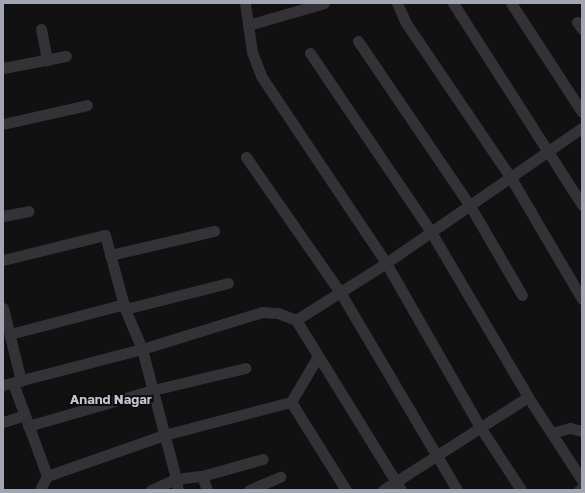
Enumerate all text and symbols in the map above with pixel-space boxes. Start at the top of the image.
district label: Anand Nagar [70,391,152,407]

